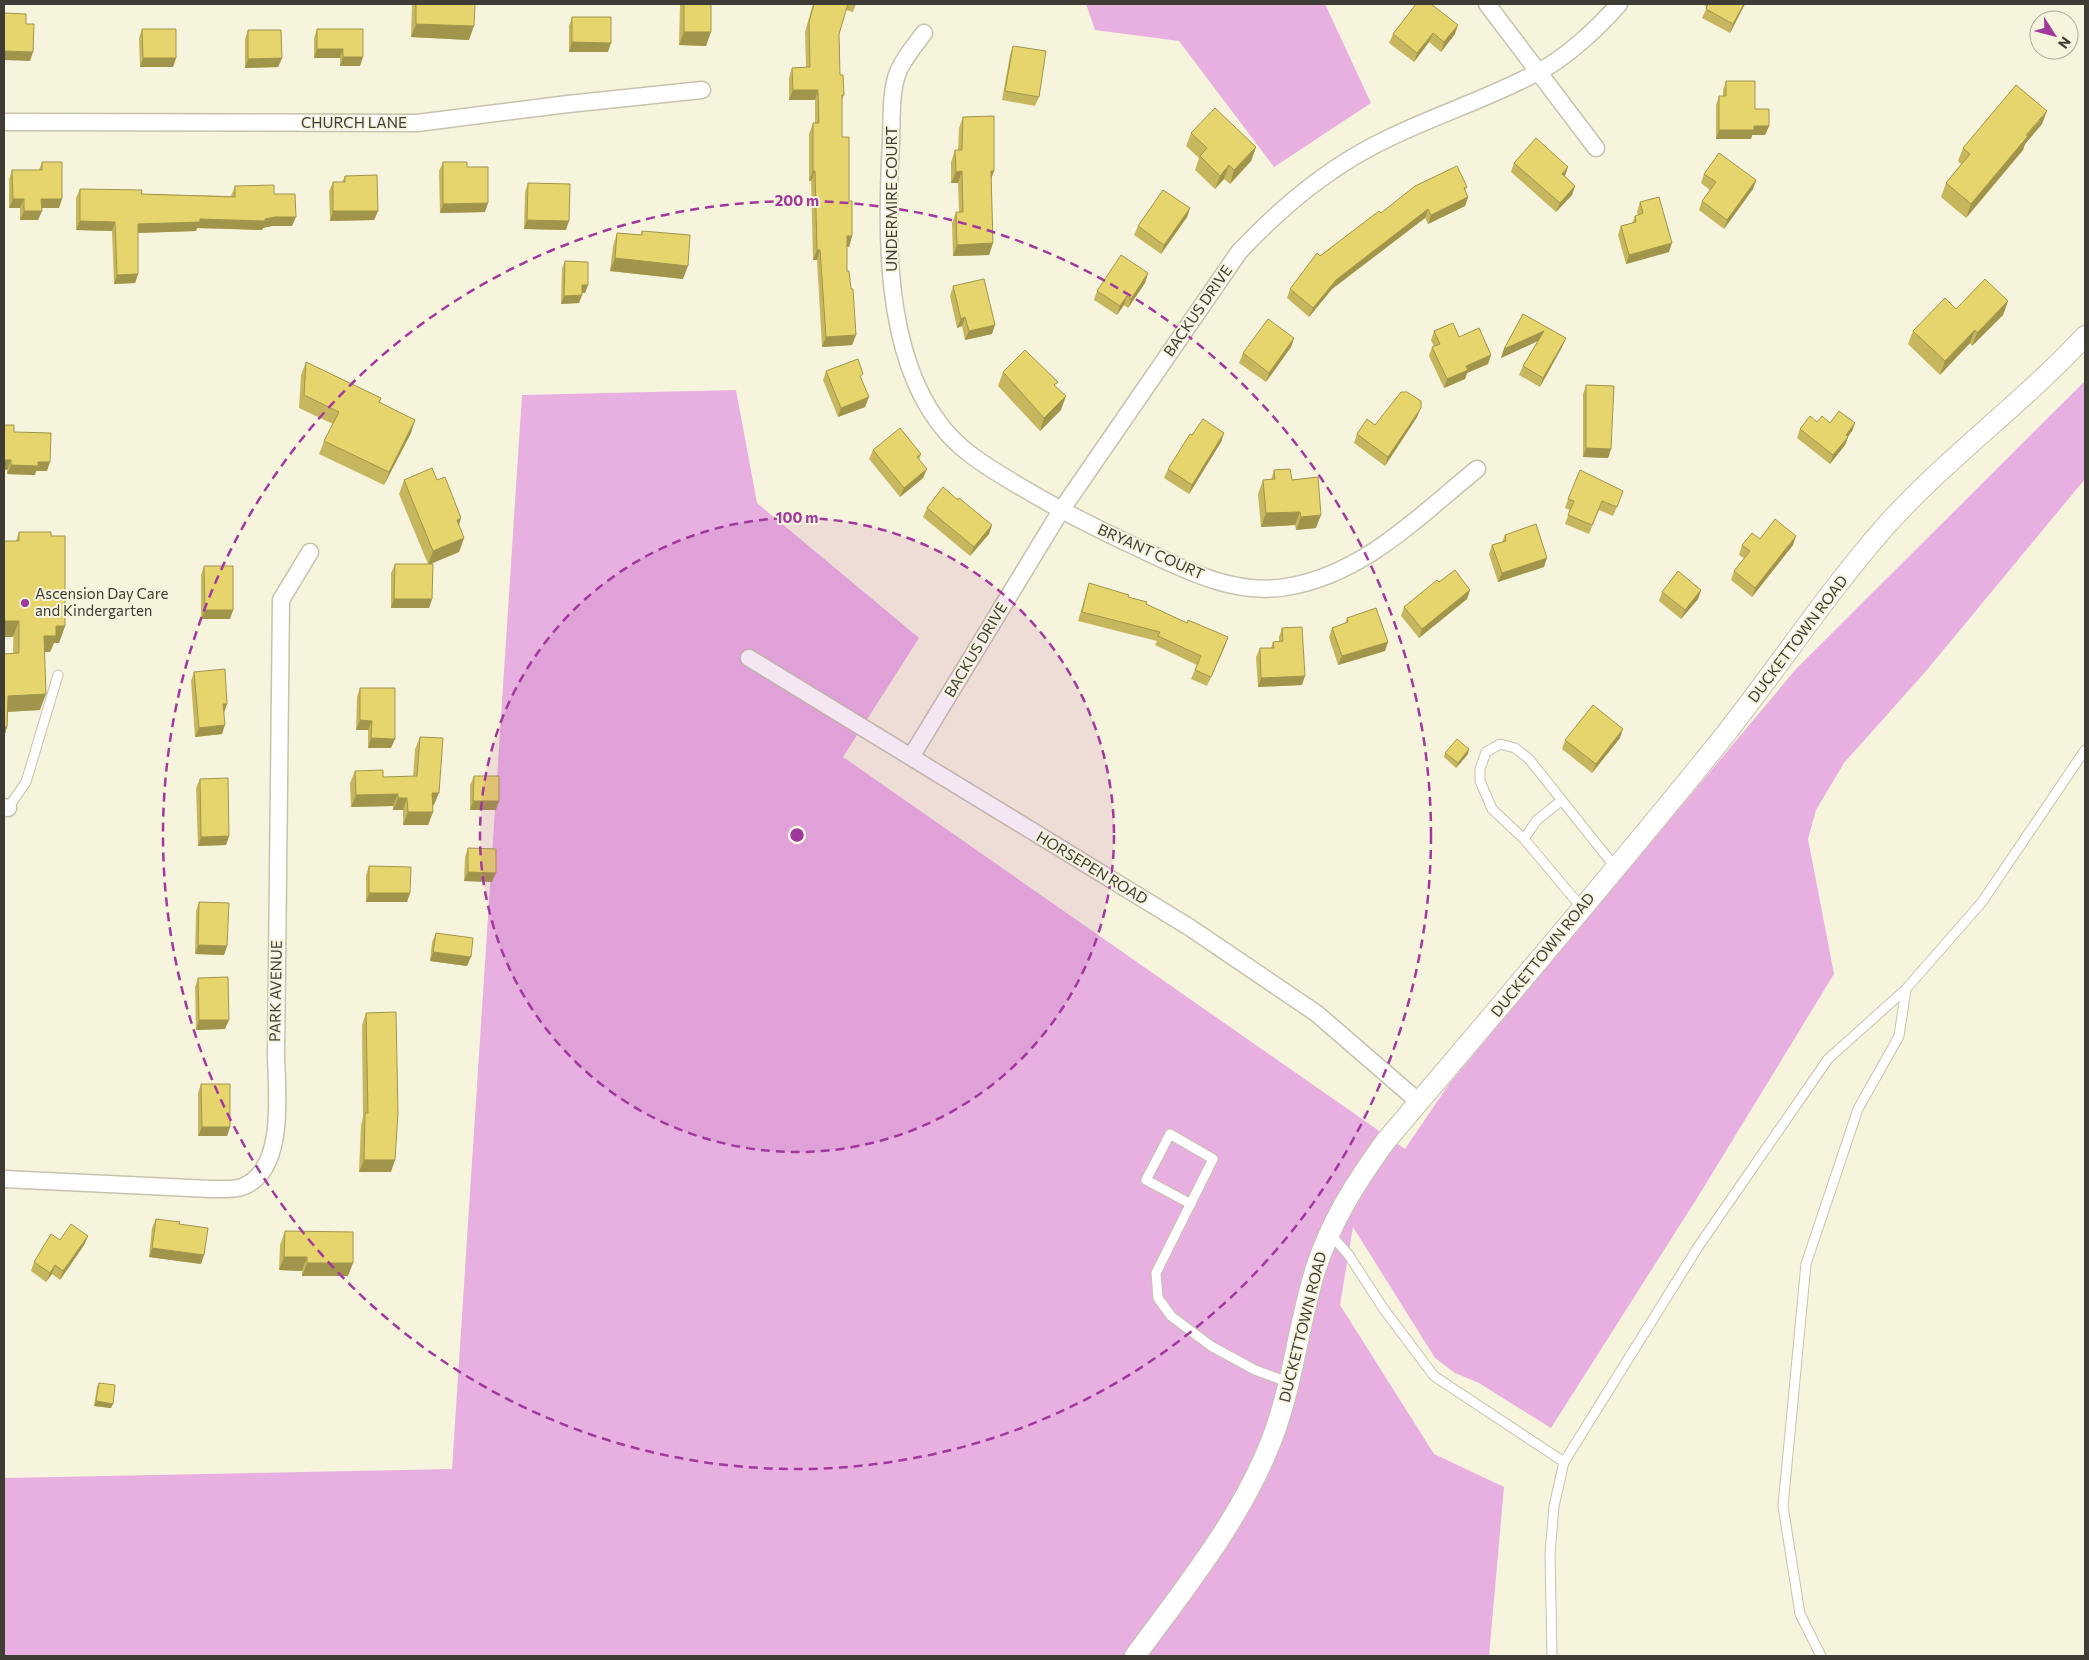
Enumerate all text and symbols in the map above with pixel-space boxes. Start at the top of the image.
north arrow [2029,10,2079,60]
text: N [2055,34,2075,52]
street label: CHURCH LANE [301,113,407,131]
street label: UNDERMIRE COURT [882,126,900,272]
text: 200 m [775,191,819,209]
street label: BACKUS DRIVE [1159,261,1235,359]
text: 100 m [776,508,818,526]
street label: BRYANT COURT [1095,520,1208,583]
street label: DUCKETTOWN ROAD [1744,571,1851,705]
place label: Ascension Day Care and Kindergarten [35,584,168,619]
marker: Ascension Day Care and Kindergarten [19,597,31,609]
street label: BACKUS DRIVE [940,599,1010,700]
centre of rings [788,826,806,844]
street label: HORSEPEN ROAD [1034,827,1151,908]
street label: DUCKETTOWN ROAD [1487,889,1598,1020]
street label: PARK AVENUE [265,940,285,1042]
street label: DUCKETTOWN ROAD [1275,1250,1329,1404]

